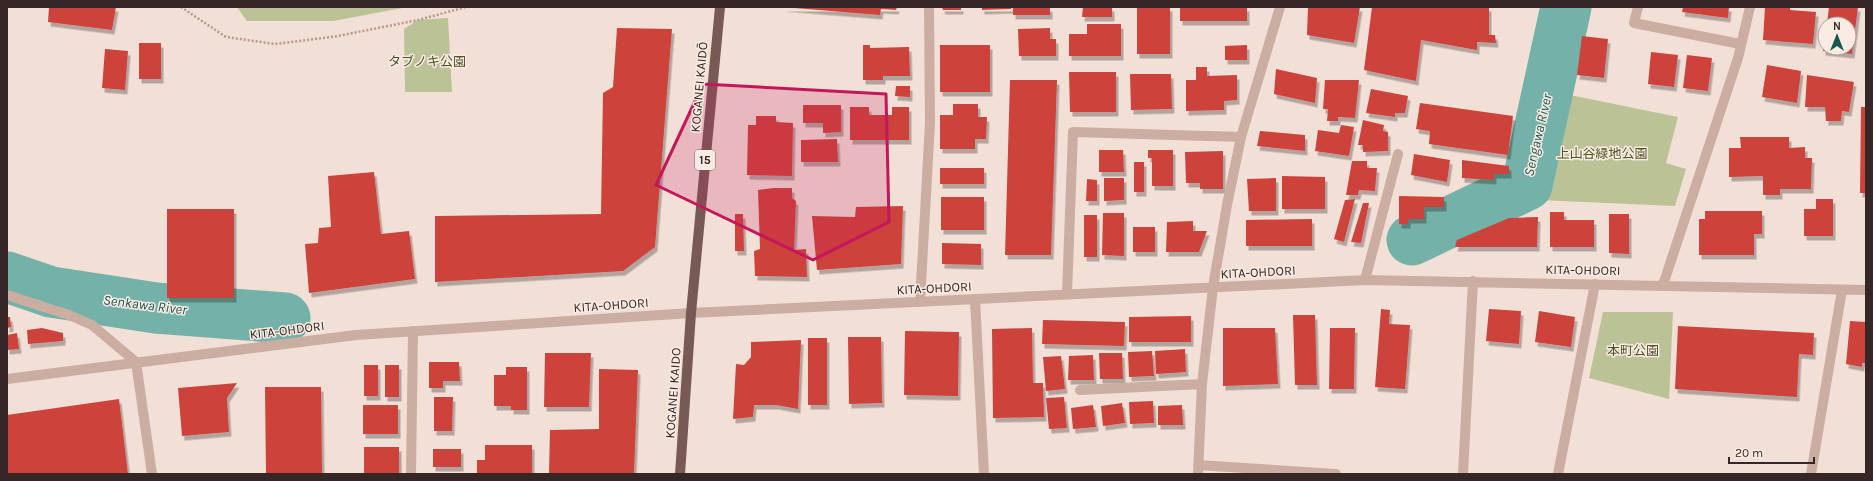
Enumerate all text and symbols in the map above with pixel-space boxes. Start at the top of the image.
north arrow [1817,16,1857,56]
text: N [1833,20,1841,33]
street label: KOGANEI KAIDŌ [688,41,710,133]
park label: タブノキ公園 [388,54,466,69]
water label: Sengawa River [1520,91,1556,178]
park label: 上山谷緑地公園 [1556,146,1648,161]
road number: 15 [695,150,715,170]
street label: KITA-OHDORI [1545,262,1621,278]
street label: KITA-OHDORI [1220,263,1296,281]
street label: KITA-OHDORI [896,279,972,297]
water label: Senkawa River [102,291,189,319]
street label: KITA-OHDORI [573,295,649,315]
street label: KITA-OHDORI [249,318,325,342]
park label: 本町公園 [1607,343,1659,358]
street label: KOGANEI KAIDO [662,347,684,439]
scale bar [1729,439,1814,465]
text: 20 m [1735,446,1763,460]

